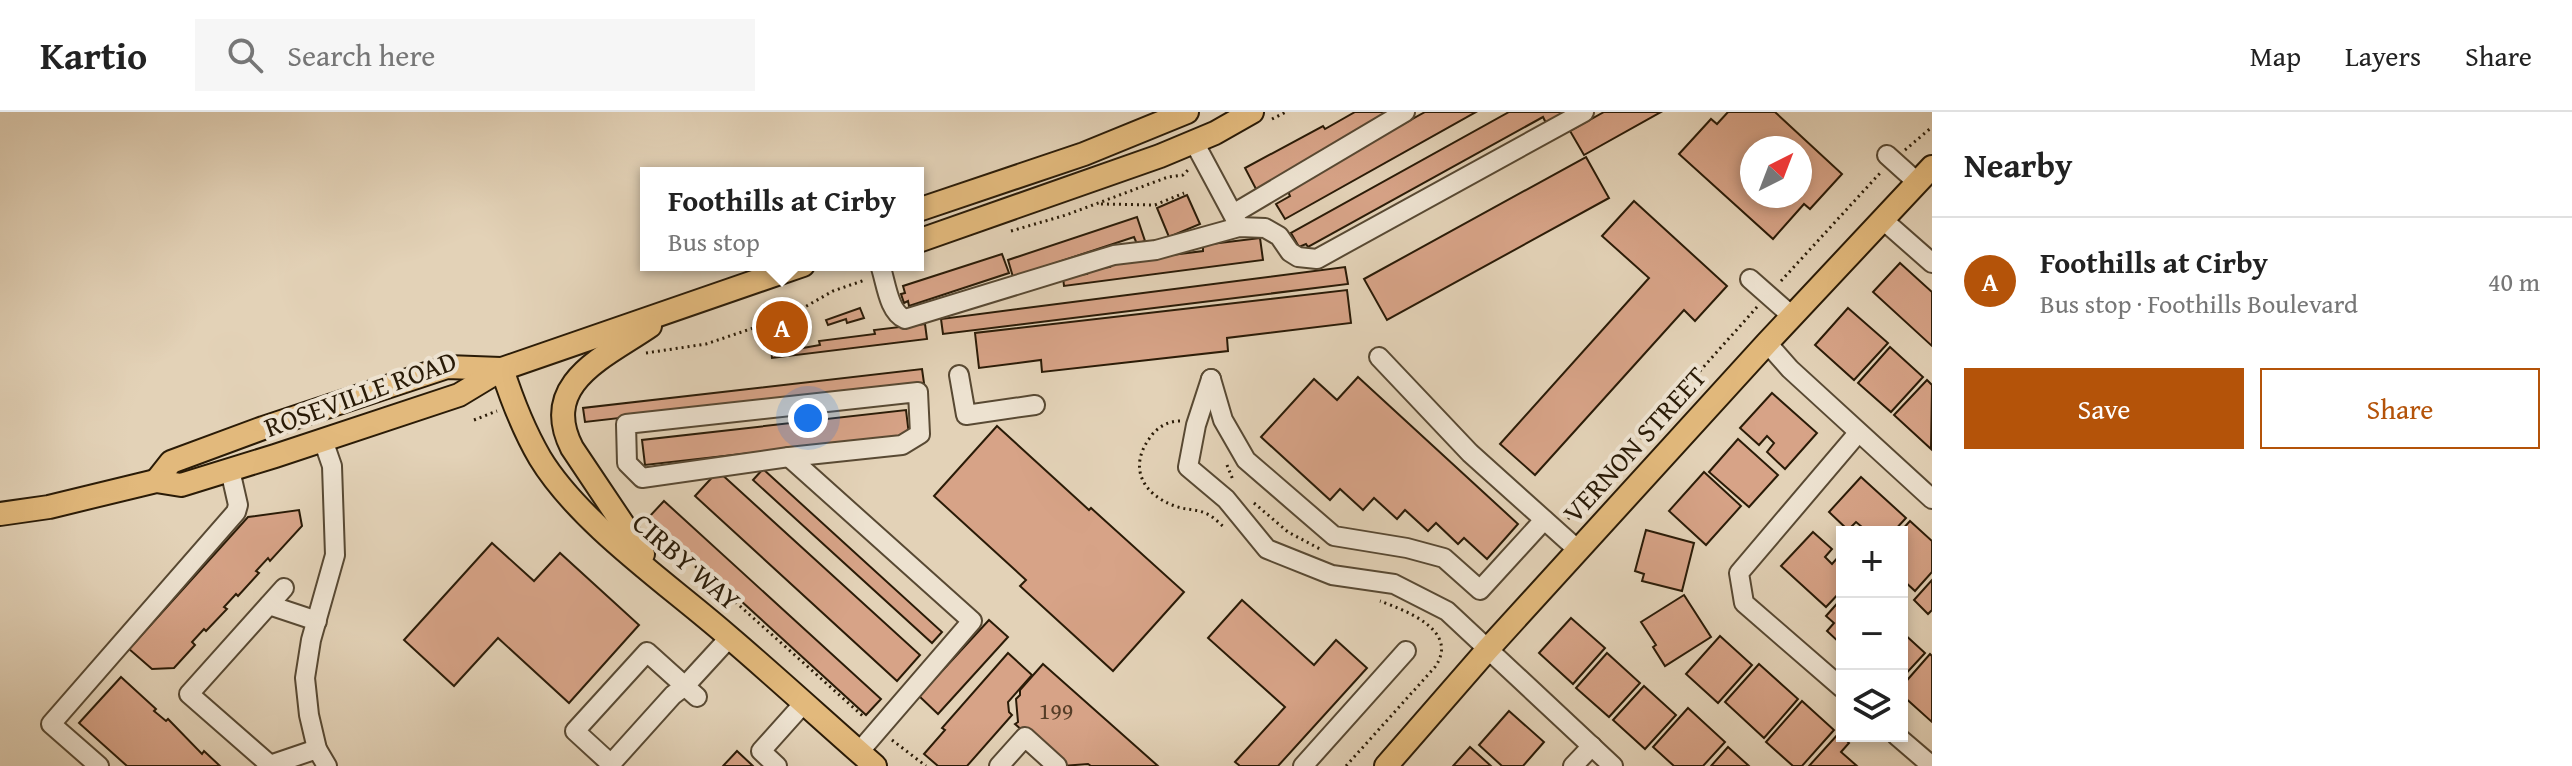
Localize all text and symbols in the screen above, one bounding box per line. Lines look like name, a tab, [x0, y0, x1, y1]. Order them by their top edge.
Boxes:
search box	[195, 19, 755, 91]
text: Kartio	[40, 27, 147, 83]
icon: search	[223, 33, 267, 77]
text: Search here	[287, 33, 435, 77]
text: Map	[2250, 35, 2301, 76]
text: Layers	[2345, 35, 2421, 76]
text: Share	[2465, 35, 2532, 76]
north arrow	[1740, 136, 1812, 208]
text: Nearby	[1964, 140, 2073, 189]
popup	[640, 167, 924, 271]
text: Foothills at Cirby	[668, 178, 896, 222]
text: Bus stop	[668, 222, 760, 261]
text: Foothills at Cirby	[2040, 240, 2268, 284]
text: A	[1982, 262, 1998, 301]
text: 40 m	[2488, 262, 2540, 301]
text: Bus stop · Foothills Boulevard	[2040, 284, 2358, 323]
pin: A	[756, 297, 808, 357]
street label: ROSEVILLE ROAD	[258, 339, 462, 447]
street label: VERNON STREET	[1553, 357, 1716, 531]
button: Save	[1964, 368, 2244, 449]
button: Share	[2260, 368, 2540, 449]
your location	[788, 398, 828, 438]
street label: CIRBY WAY	[624, 502, 750, 620]
map controls	[1836, 526, 1908, 742]
button: +	[1836, 526, 1908, 598]
button: −	[1836, 598, 1908, 670]
button: layers	[1836, 670, 1908, 742]
house number: 199	[1039, 693, 1073, 728]

